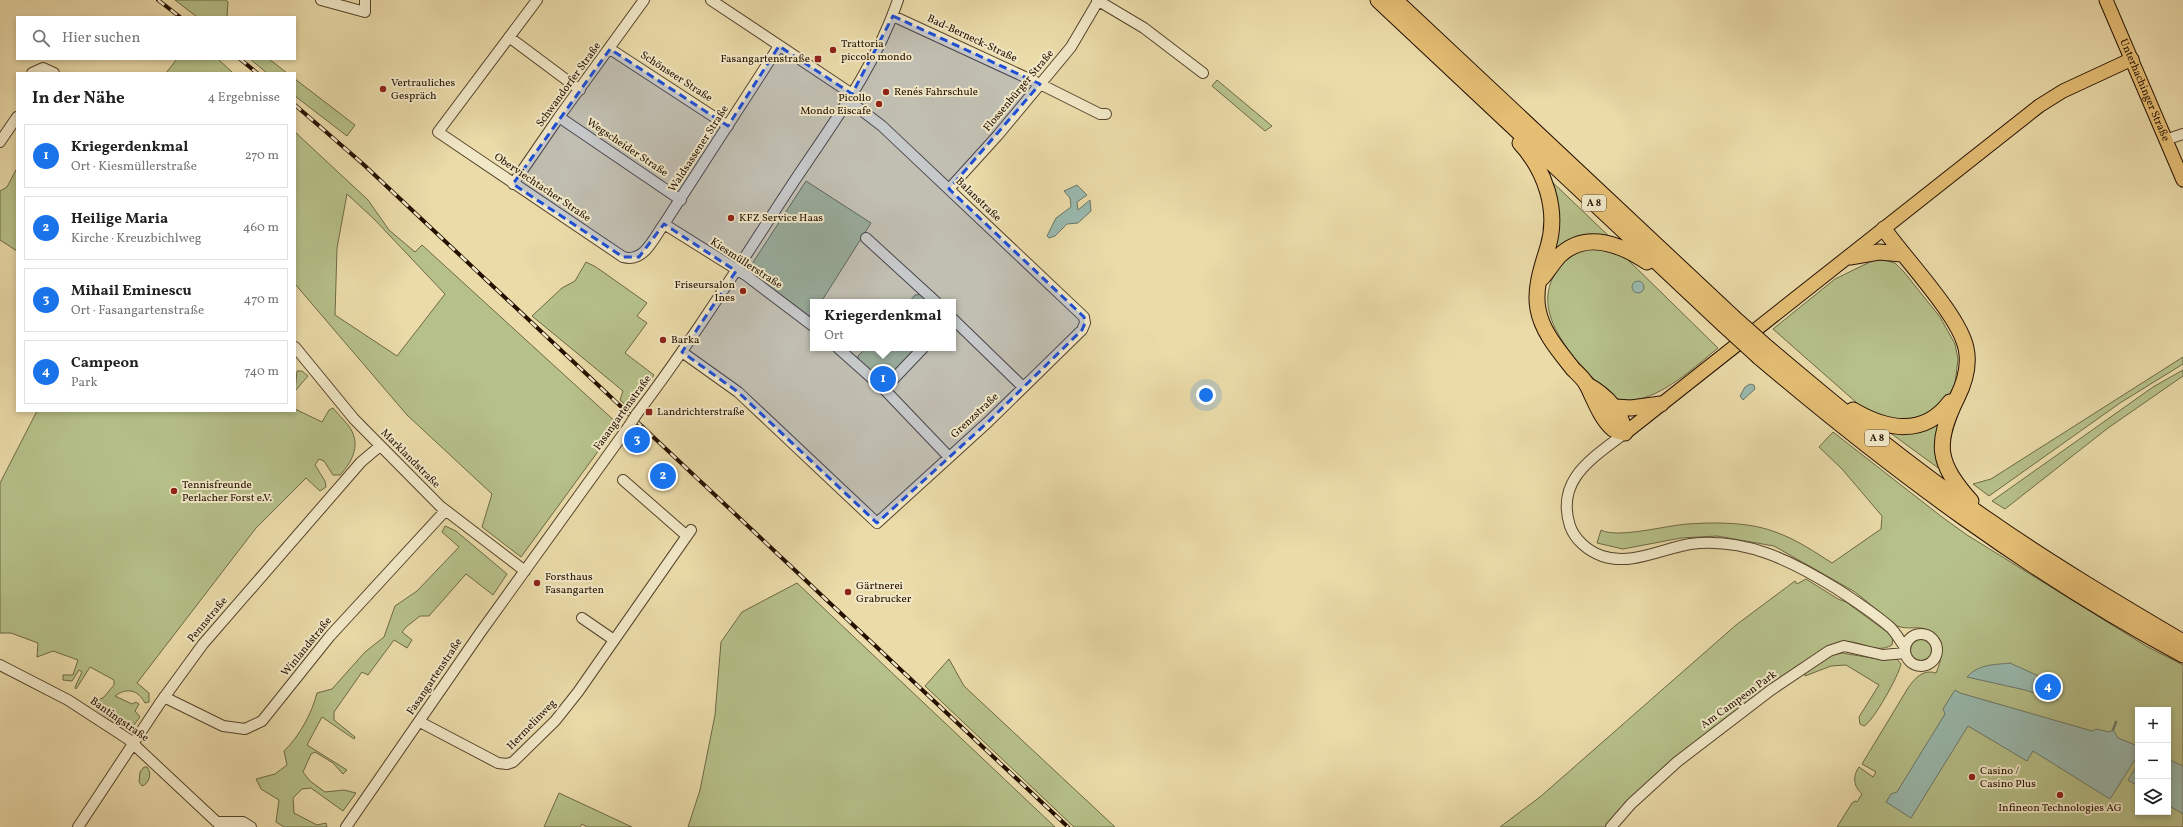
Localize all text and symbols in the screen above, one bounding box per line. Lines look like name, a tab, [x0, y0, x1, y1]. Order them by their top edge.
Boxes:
street label: Bad-Berneck-Straße	[924, 12, 1020, 66]
search box	[16, 16, 296, 60]
icon: search	[30, 27, 52, 49]
text: Hier suchen	[62, 28, 140, 49]
street label: Unterhachinger Straße	[2116, 36, 2173, 144]
place label: Trattoria piccolo mondo	[841, 37, 912, 65]
street label: Schwandorfer Straße	[533, 39, 605, 131]
marker: Trattoria piccolo mondo	[828, 45, 838, 55]
street label: Flossenbürger Straße	[980, 47, 1058, 135]
street label: Schönseer Straße	[637, 48, 715, 106]
place label: Fasangartenstraße	[720, 52, 810, 67]
marker: Fasangartenstraße	[813, 54, 823, 64]
place label: Vertrauliches Gespräch	[391, 76, 455, 104]
marker: Vertrauliches Gespräch	[378, 84, 388, 94]
place label: Renés Fahrschule	[894, 85, 978, 100]
text: In der Nähe	[32, 87, 125, 110]
marker: Renés Fahrschule	[881, 87, 891, 97]
text: 4 Ergebnisse	[207, 89, 280, 107]
place label: Picollo Mondo Eiscafe	[800, 91, 871, 119]
marker: Picollo Mondo Eiscafe	[874, 99, 884, 109]
street label: Waldsassener Straße	[665, 103, 733, 195]
street label: Wegscheider Straße	[583, 115, 671, 181]
text: Kriegerdenkmal	[71, 137, 188, 158]
text: 1	[43, 147, 49, 165]
text: 270 m	[245, 147, 279, 165]
street label: Oberviechtacher Straße	[491, 150, 593, 226]
text: Ort · Kiesmüllerstraße	[71, 158, 197, 176]
street label: Balanstraße	[952, 174, 1004, 226]
road number: A 8	[1582, 195, 1606, 211]
text: Heilige Maria	[71, 209, 168, 230]
place label: KFZ Service Haas	[739, 211, 823, 226]
marker: KFZ Service Haas	[726, 213, 736, 223]
text: 2	[43, 219, 49, 237]
text: 460 m	[243, 219, 279, 237]
text: Kirche · Kreuzbichlweg	[71, 230, 201, 248]
street label: Kiesmüllerstraße	[707, 235, 785, 293]
place label: Friseursalon Ines	[675, 278, 735, 306]
text: Mihail Eminescu	[71, 281, 192, 302]
marker: Friseursalon Ines	[738, 286, 748, 296]
text: 3	[43, 291, 49, 309]
text: 470 m	[244, 291, 279, 309]
popup	[810, 299, 956, 351]
text: Ort · Fasangartenstraße	[71, 302, 204, 320]
text: Kriegerdenkmal	[824, 306, 942, 327]
text: Ort	[824, 327, 844, 345]
place label: Barka	[671, 333, 700, 348]
marker: Barka	[658, 335, 668, 345]
text: Campeon	[71, 353, 139, 374]
text: 4	[42, 363, 50, 381]
text: 740 m	[245, 363, 279, 381]
pin: 1	[870, 364, 896, 394]
street label: Fasangartenstraße	[591, 372, 655, 454]
text: Park	[71, 374, 98, 392]
your location	[1196, 385, 1216, 405]
street label: Grenzstraße	[948, 390, 1002, 442]
place label: Landrichterstraße	[657, 405, 745, 420]
marker: Landrichterstraße	[644, 407, 654, 417]
pin: 3	[624, 425, 650, 455]
street label: Marklandstraße	[377, 426, 443, 492]
road number: A 8	[1865, 430, 1889, 446]
pin: 2	[650, 461, 676, 491]
place label: Tennisfreunde Perlacher Forst e.V.	[182, 478, 273, 506]
marker: Tennisfreunde Perlacher Forst e.V.	[169, 486, 179, 496]
place label: Forsthaus Fasangarten	[545, 570, 605, 598]
marker: Forsthaus Fasangarten	[532, 578, 542, 588]
place label: Gärtnerei Grabrucker	[856, 579, 912, 607]
marker: Gärtnerei Grabrucker	[843, 587, 853, 597]
street label: Pennstraße	[185, 594, 231, 646]
street label: Winlandstraße	[278, 614, 336, 680]
street label: Fasangartenstraße	[404, 636, 466, 718]
street label: Am Campeon Park	[1698, 667, 1780, 733]
pin: 4	[2035, 672, 2061, 702]
street label: Bantingstraße	[87, 694, 151, 746]
street label: Hermelinweg	[504, 696, 560, 754]
map controls	[2135, 707, 2171, 815]
button: +	[2135, 707, 2171, 743]
button: −	[2135, 743, 2171, 779]
place label: Casino / Casino Plus	[1980, 764, 2036, 792]
marker: Casino / Casino Plus	[1967, 772, 1977, 782]
button: layers	[2135, 779, 2171, 815]
marker: Infineon Technologies AG	[2055, 790, 2065, 800]
place label: Infineon Technologies AG	[1998, 801, 2122, 816]

